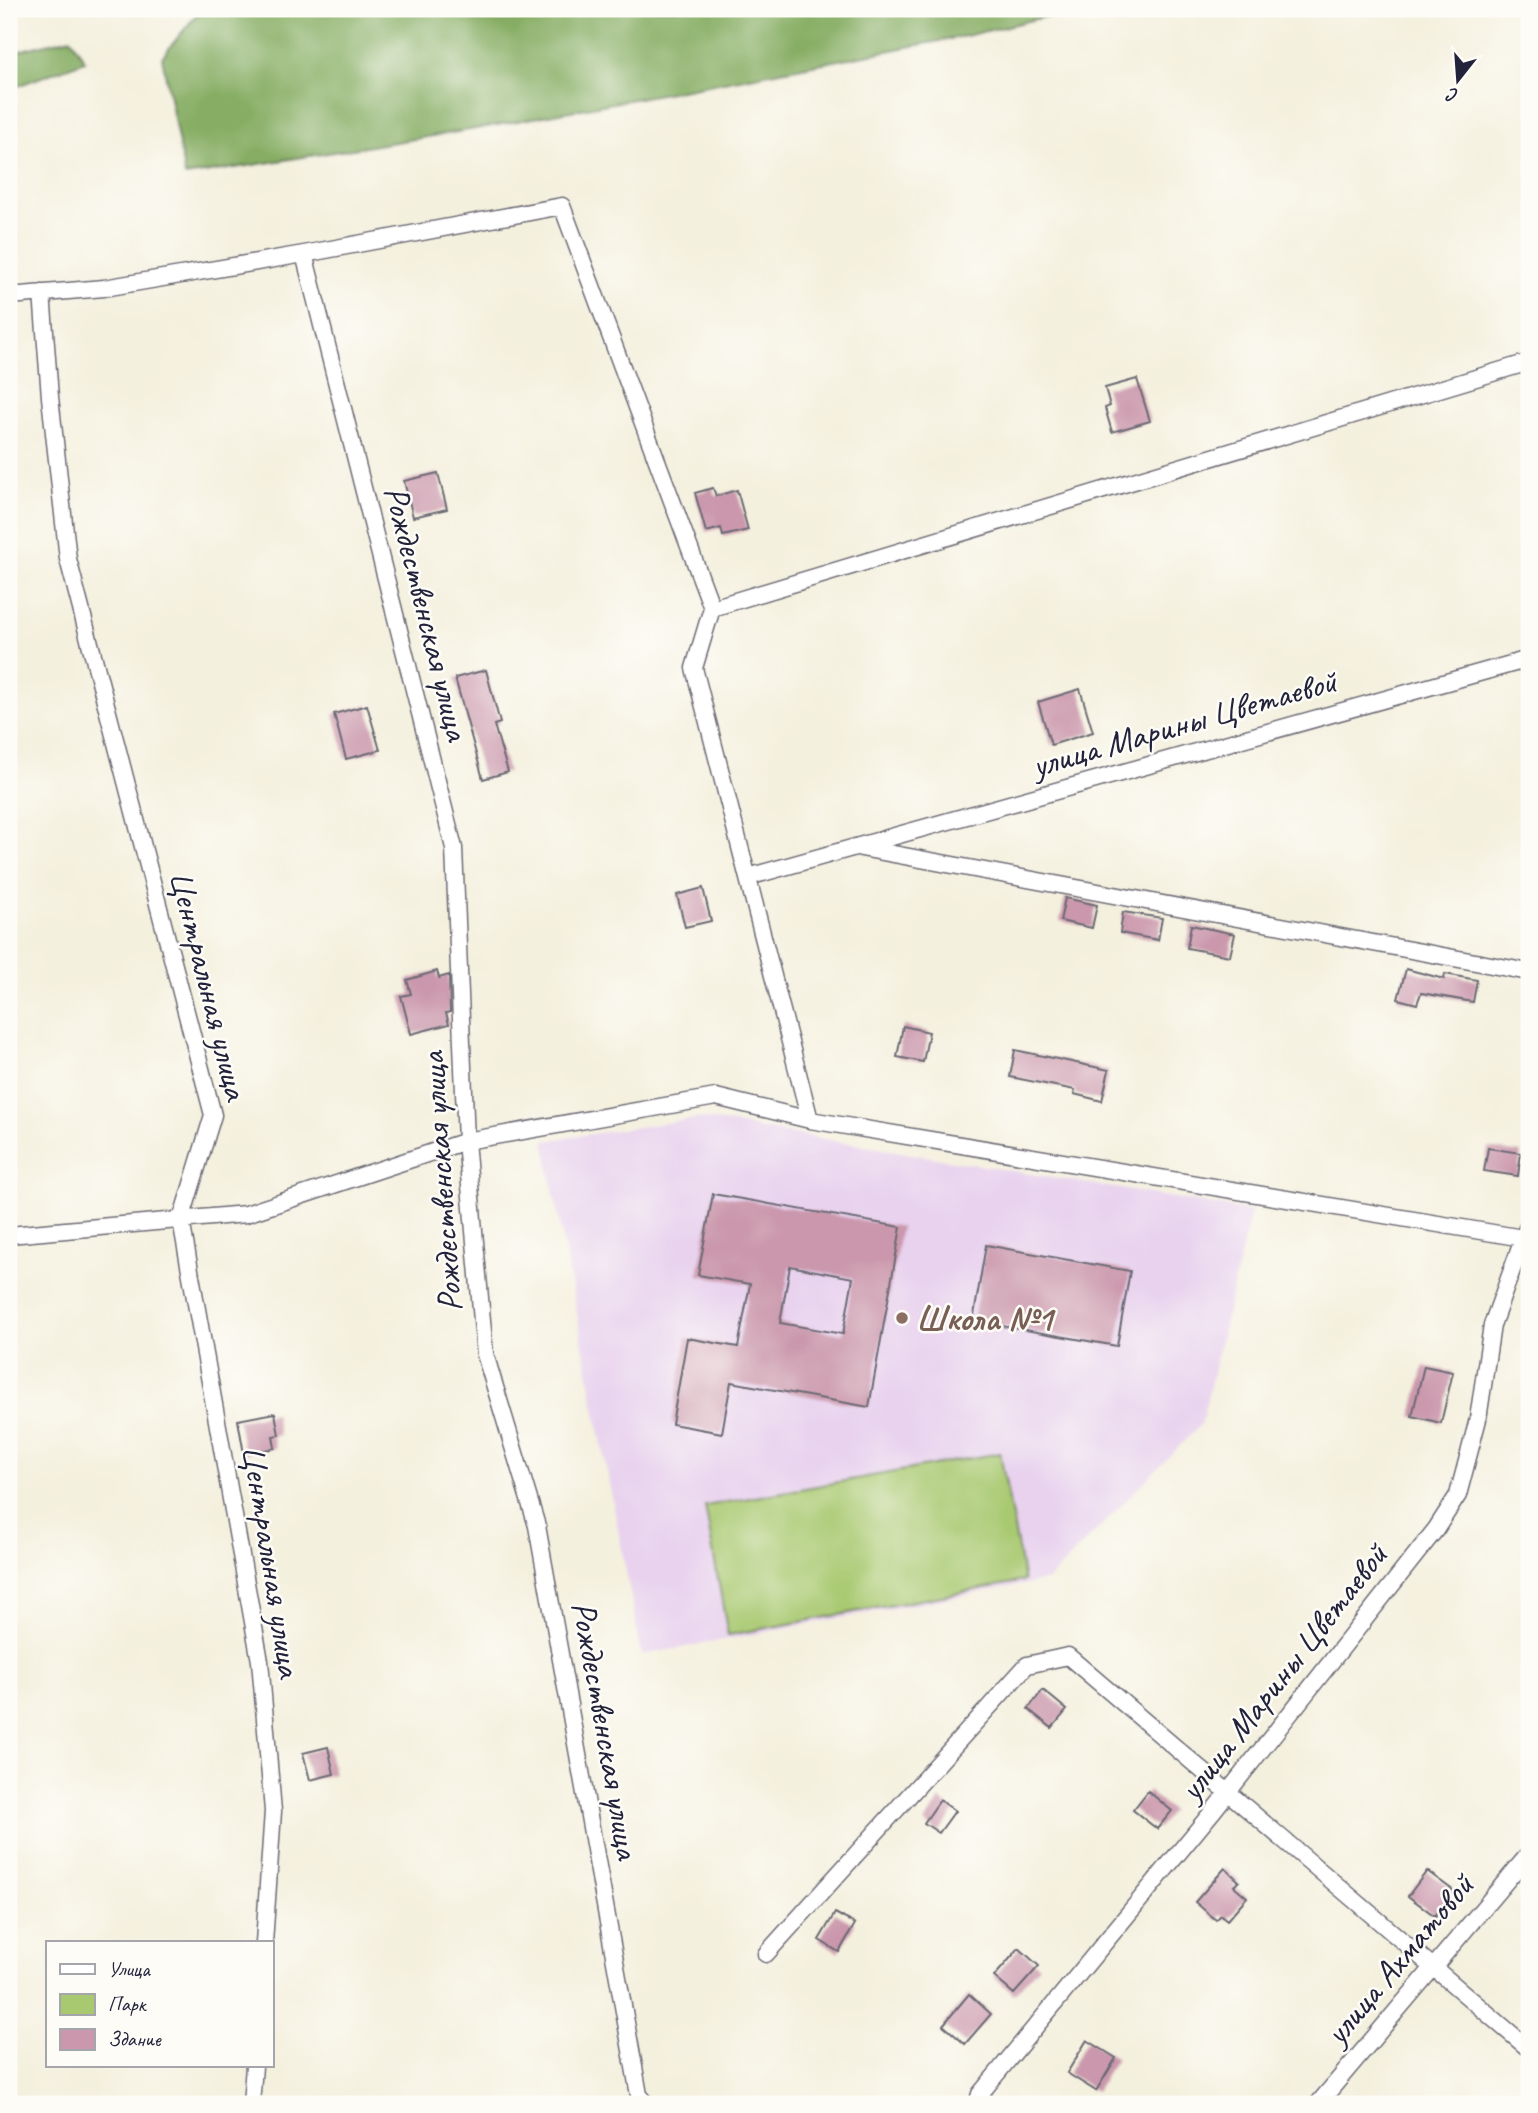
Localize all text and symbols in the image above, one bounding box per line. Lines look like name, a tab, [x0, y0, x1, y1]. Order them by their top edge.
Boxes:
north arrow	[1422, 46, 1492, 116]
text: С	[1443, 82, 1461, 108]
street label: Рождественская улица	[374, 481, 481, 747]
street label: улица Марины Цветаевой	[1025, 657, 1344, 789]
street label: Центральная улица	[159, 866, 260, 1107]
street label: Рождественская улица	[409, 1049, 473, 1313]
place label: Школа №1	[916, 1296, 1056, 1341]
marker: Школа №1	[894, 1310, 910, 1326]
street label: Центральная улица	[231, 1442, 313, 1683]
street label: улица Марины Цветаевой	[1167, 1532, 1399, 1811]
street label: Рождественская улица	[561, 1598, 651, 1864]
street label: улица Ахматовой	[1313, 1862, 1485, 2056]
legend	[46, 1941, 273, 2068]
text: Улица	[108, 1956, 151, 1982]
text: Парк	[108, 1991, 148, 2017]
text: Здание	[108, 2026, 162, 2052]

